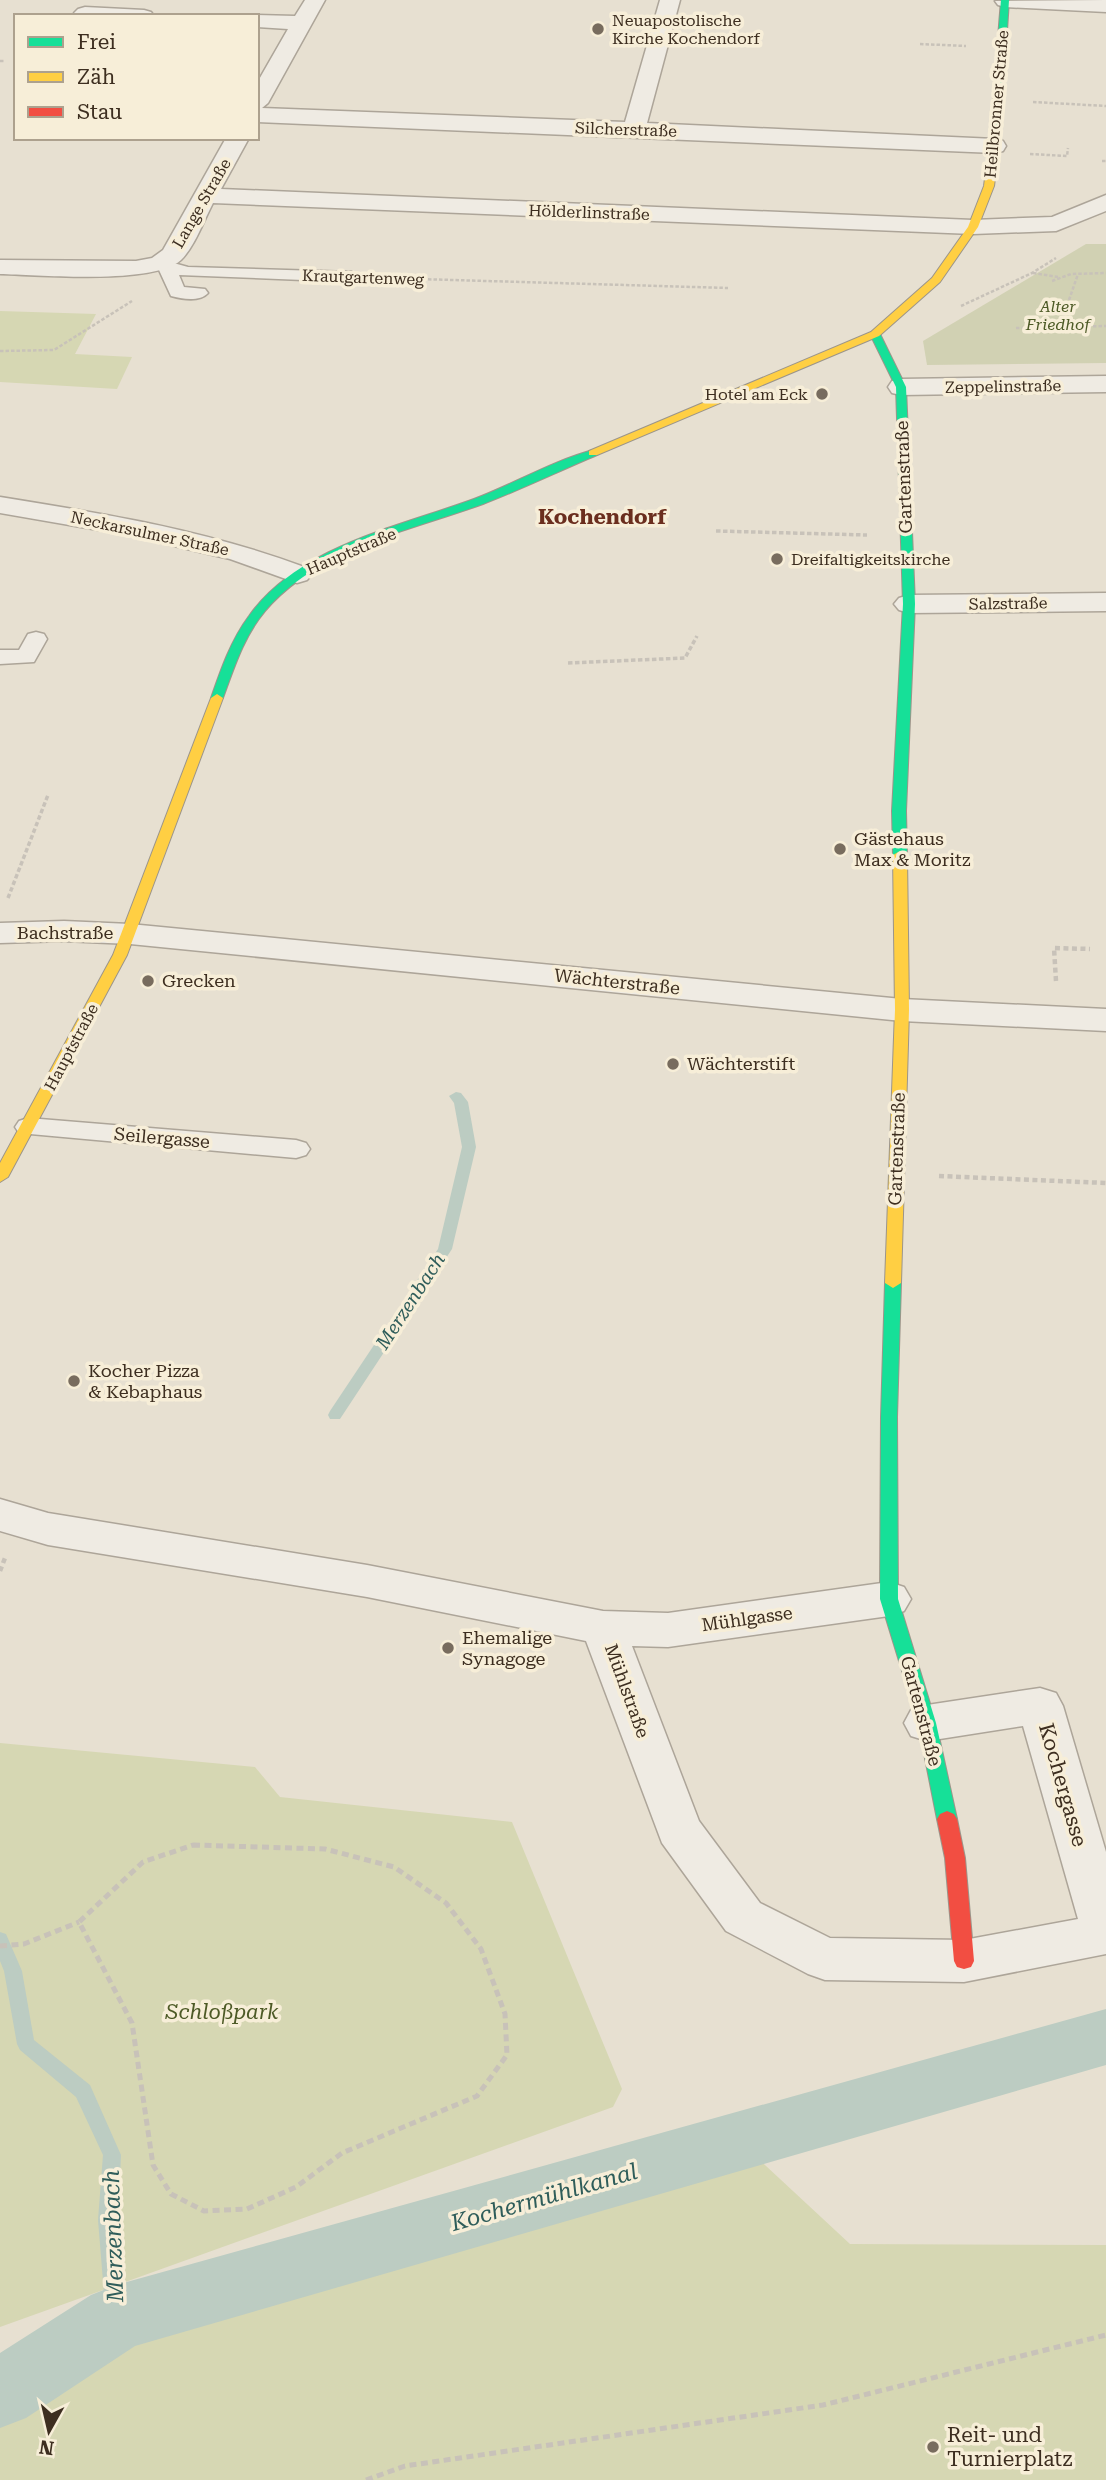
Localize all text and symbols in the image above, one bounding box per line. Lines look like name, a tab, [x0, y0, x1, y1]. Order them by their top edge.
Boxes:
place label: Neuapostolische Kirche Kochendorf	[612, 11, 760, 48]
legend	[14, 14, 259, 140]
marker: Neuapostolische Kirche Kochendorf	[590, 21, 606, 37]
street label: Heilbronner Straße	[981, 29, 1012, 179]
text: Frei	[77, 30, 116, 54]
text: Zäh	[77, 65, 116, 89]
text: Stau	[77, 100, 122, 124]
street label: Silcherstraße	[575, 118, 678, 141]
street label: Lange Straße	[168, 155, 235, 251]
street label: Hölderlinstraße	[528, 201, 650, 224]
street label: Krautgartenweg	[302, 266, 425, 289]
park label: Alter Friedhof	[1025, 297, 1092, 334]
street label: Zeppelinstraße	[945, 376, 1061, 397]
place label: Hotel am Eck	[705, 385, 808, 404]
marker: Hotel am Eck	[814, 386, 830, 402]
street label: Gartenstraße	[891, 420, 916, 534]
district label: Kochendorf	[538, 505, 667, 529]
street label: Neckarsulmer Straße	[69, 507, 231, 560]
street label: Hauptstraße	[303, 524, 399, 579]
place label: Dreifaltigkeitskirche	[791, 550, 951, 569]
marker: Dreifaltigkeitskirche	[769, 551, 785, 567]
street label: Salzstraße	[968, 593, 1048, 614]
place label: Gästehaus Max & Moritz	[854, 828, 971, 870]
marker: Gästehaus Max & Moritz	[832, 841, 848, 857]
street label: Bachstraße	[17, 922, 113, 943]
street label: Wächterstraße	[553, 964, 681, 999]
place label: Grecken	[162, 970, 236, 991]
marker: Grecken	[140, 973, 156, 989]
street label: Hauptstraße	[41, 1000, 102, 1094]
place label: Wächterstift	[687, 1053, 795, 1074]
marker: Wächterstift	[665, 1056, 681, 1072]
street label: Gartenstraße	[884, 1092, 909, 1206]
street label: Seilergasse	[113, 1123, 211, 1152]
water label: Merzenbach	[370, 1249, 450, 1354]
place label: Kocher Pizza & Kebaphaus	[88, 1360, 202, 1402]
marker: Kocher Pizza & Kebaphaus	[66, 1373, 82, 1389]
street label: Mühlgasse	[700, 1602, 794, 1635]
place label: Ehemalige Synagoge	[462, 1627, 552, 1669]
marker: Ehemalige Synagoge	[440, 1640, 456, 1656]
street label: Mühlstraße	[601, 1641, 654, 1741]
street label: Gartenstraße	[897, 1654, 946, 1768]
street label: Kochergasse	[1034, 1721, 1092, 1849]
park label: Schloßpark	[165, 2000, 279, 2024]
water label: Kochermühlkanal	[447, 2158, 641, 2237]
water label: Merzenbach	[98, 2169, 129, 2304]
north arrow	[14, 2396, 84, 2466]
place label: Reit- und Turnierplatz	[947, 2423, 1072, 2471]
text: N	[37, 2435, 56, 2460]
marker: Reit- und Turnierplatz	[925, 2439, 941, 2455]

